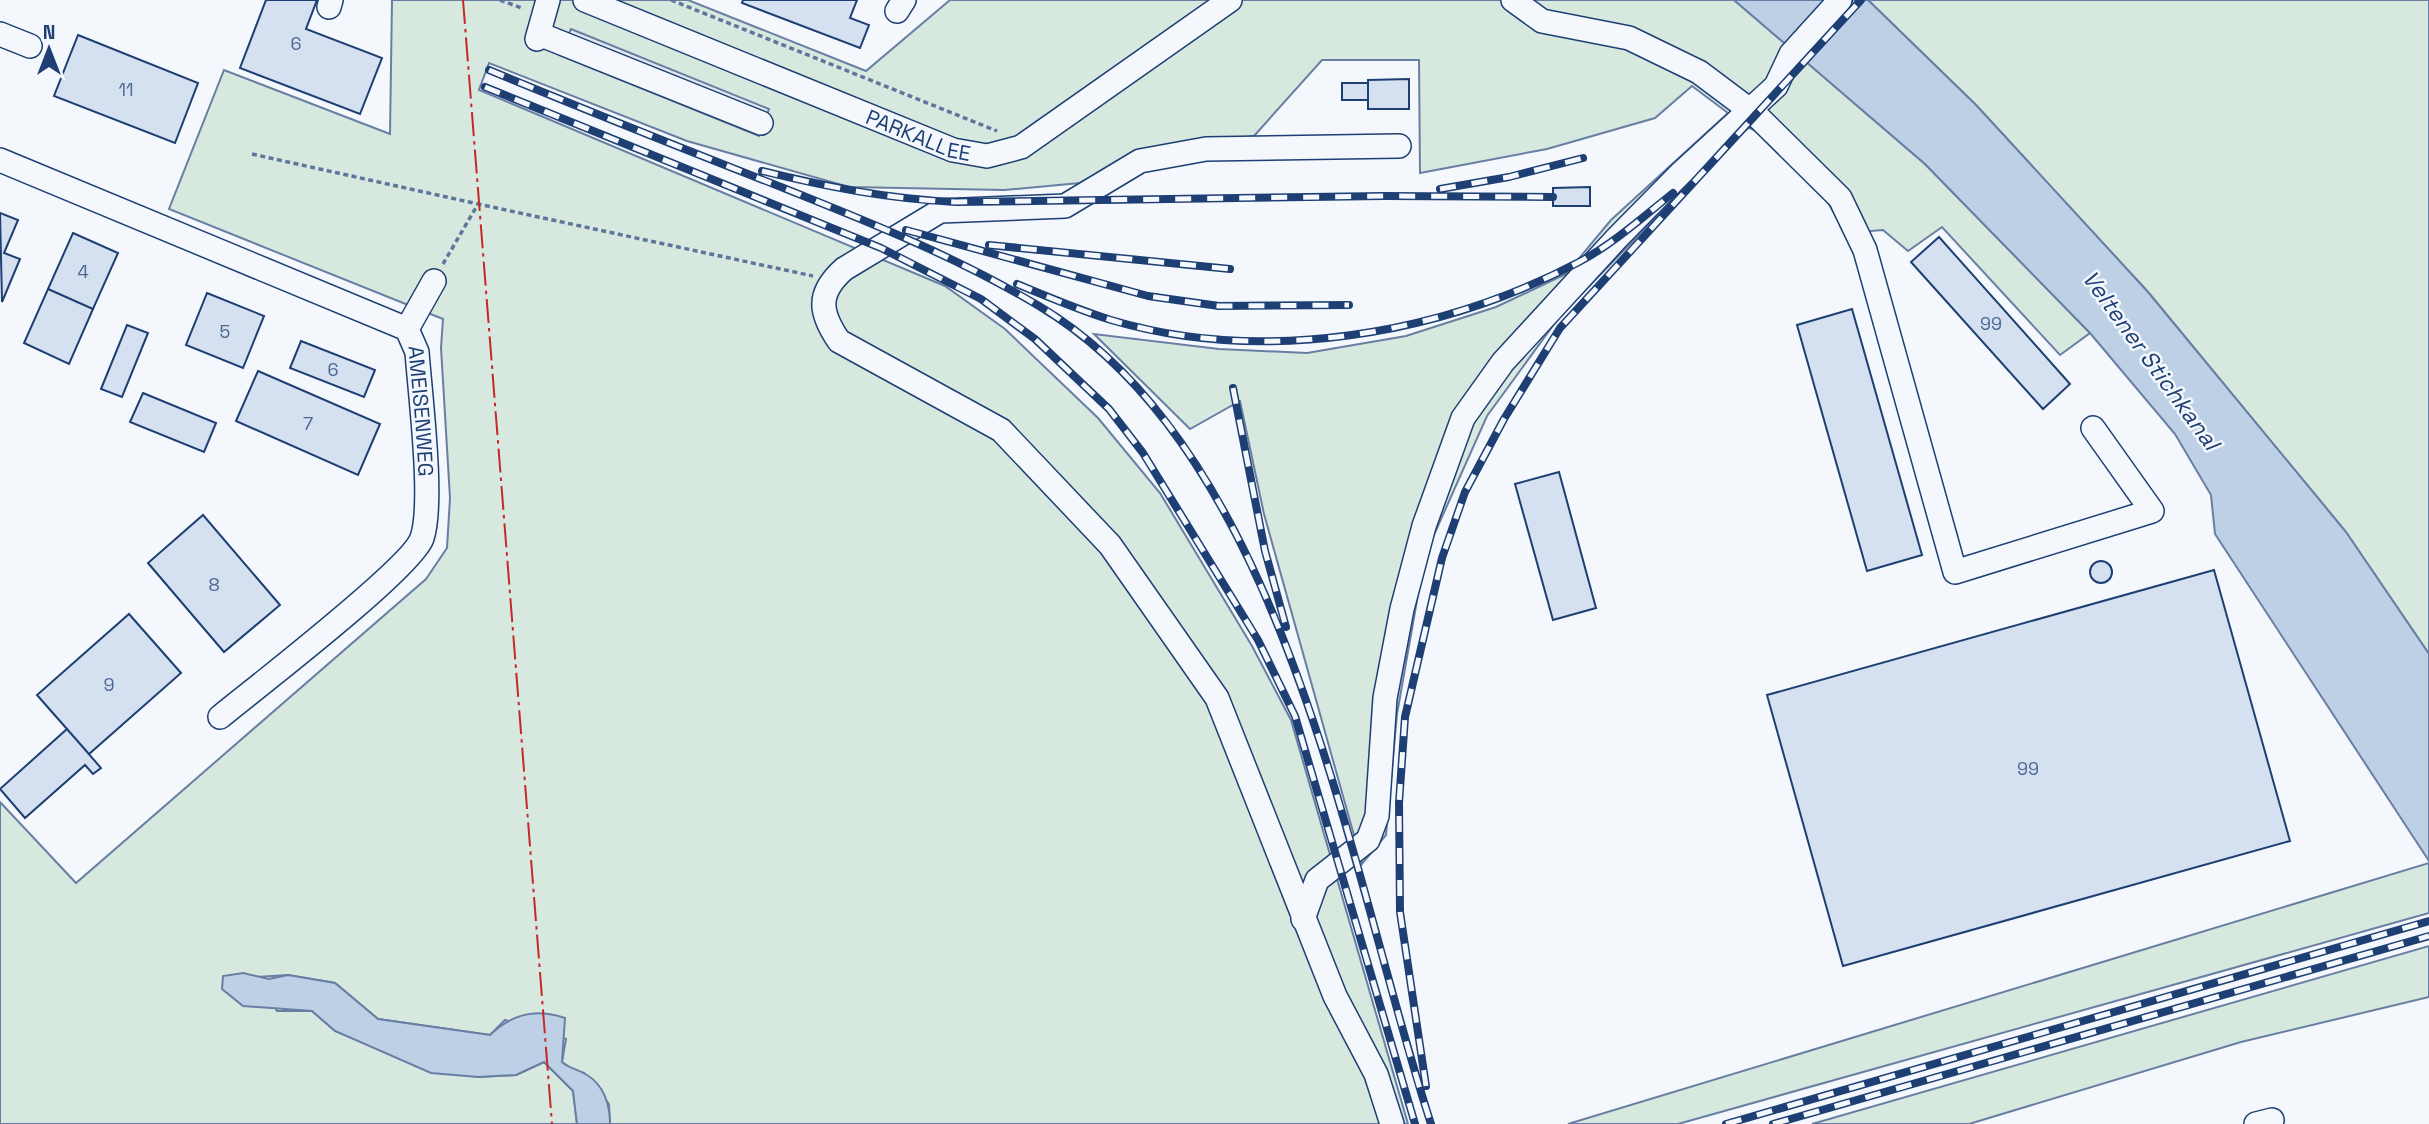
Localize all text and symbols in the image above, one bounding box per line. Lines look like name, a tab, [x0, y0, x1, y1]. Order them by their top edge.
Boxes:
north arrow	[14, 14, 84, 84]
text: N	[43, 20, 55, 45]
house number: 6	[290, 32, 302, 55]
house number: 11	[118, 78, 134, 101]
street label: PARKALLEE	[862, 103, 973, 166]
house number: 4	[77, 260, 89, 283]
water label: Veltener Stichkanal	[2076, 264, 2228, 458]
house number: 99	[1980, 312, 2002, 335]
house number: 5	[220, 320, 230, 343]
street label: AMEISENWEG	[403, 345, 440, 477]
house number: 6	[327, 358, 339, 381]
house number: 7	[303, 412, 313, 435]
house number: 8	[208, 573, 220, 596]
house number: 9	[103, 673, 115, 696]
house number: 99	[2017, 757, 2039, 780]

